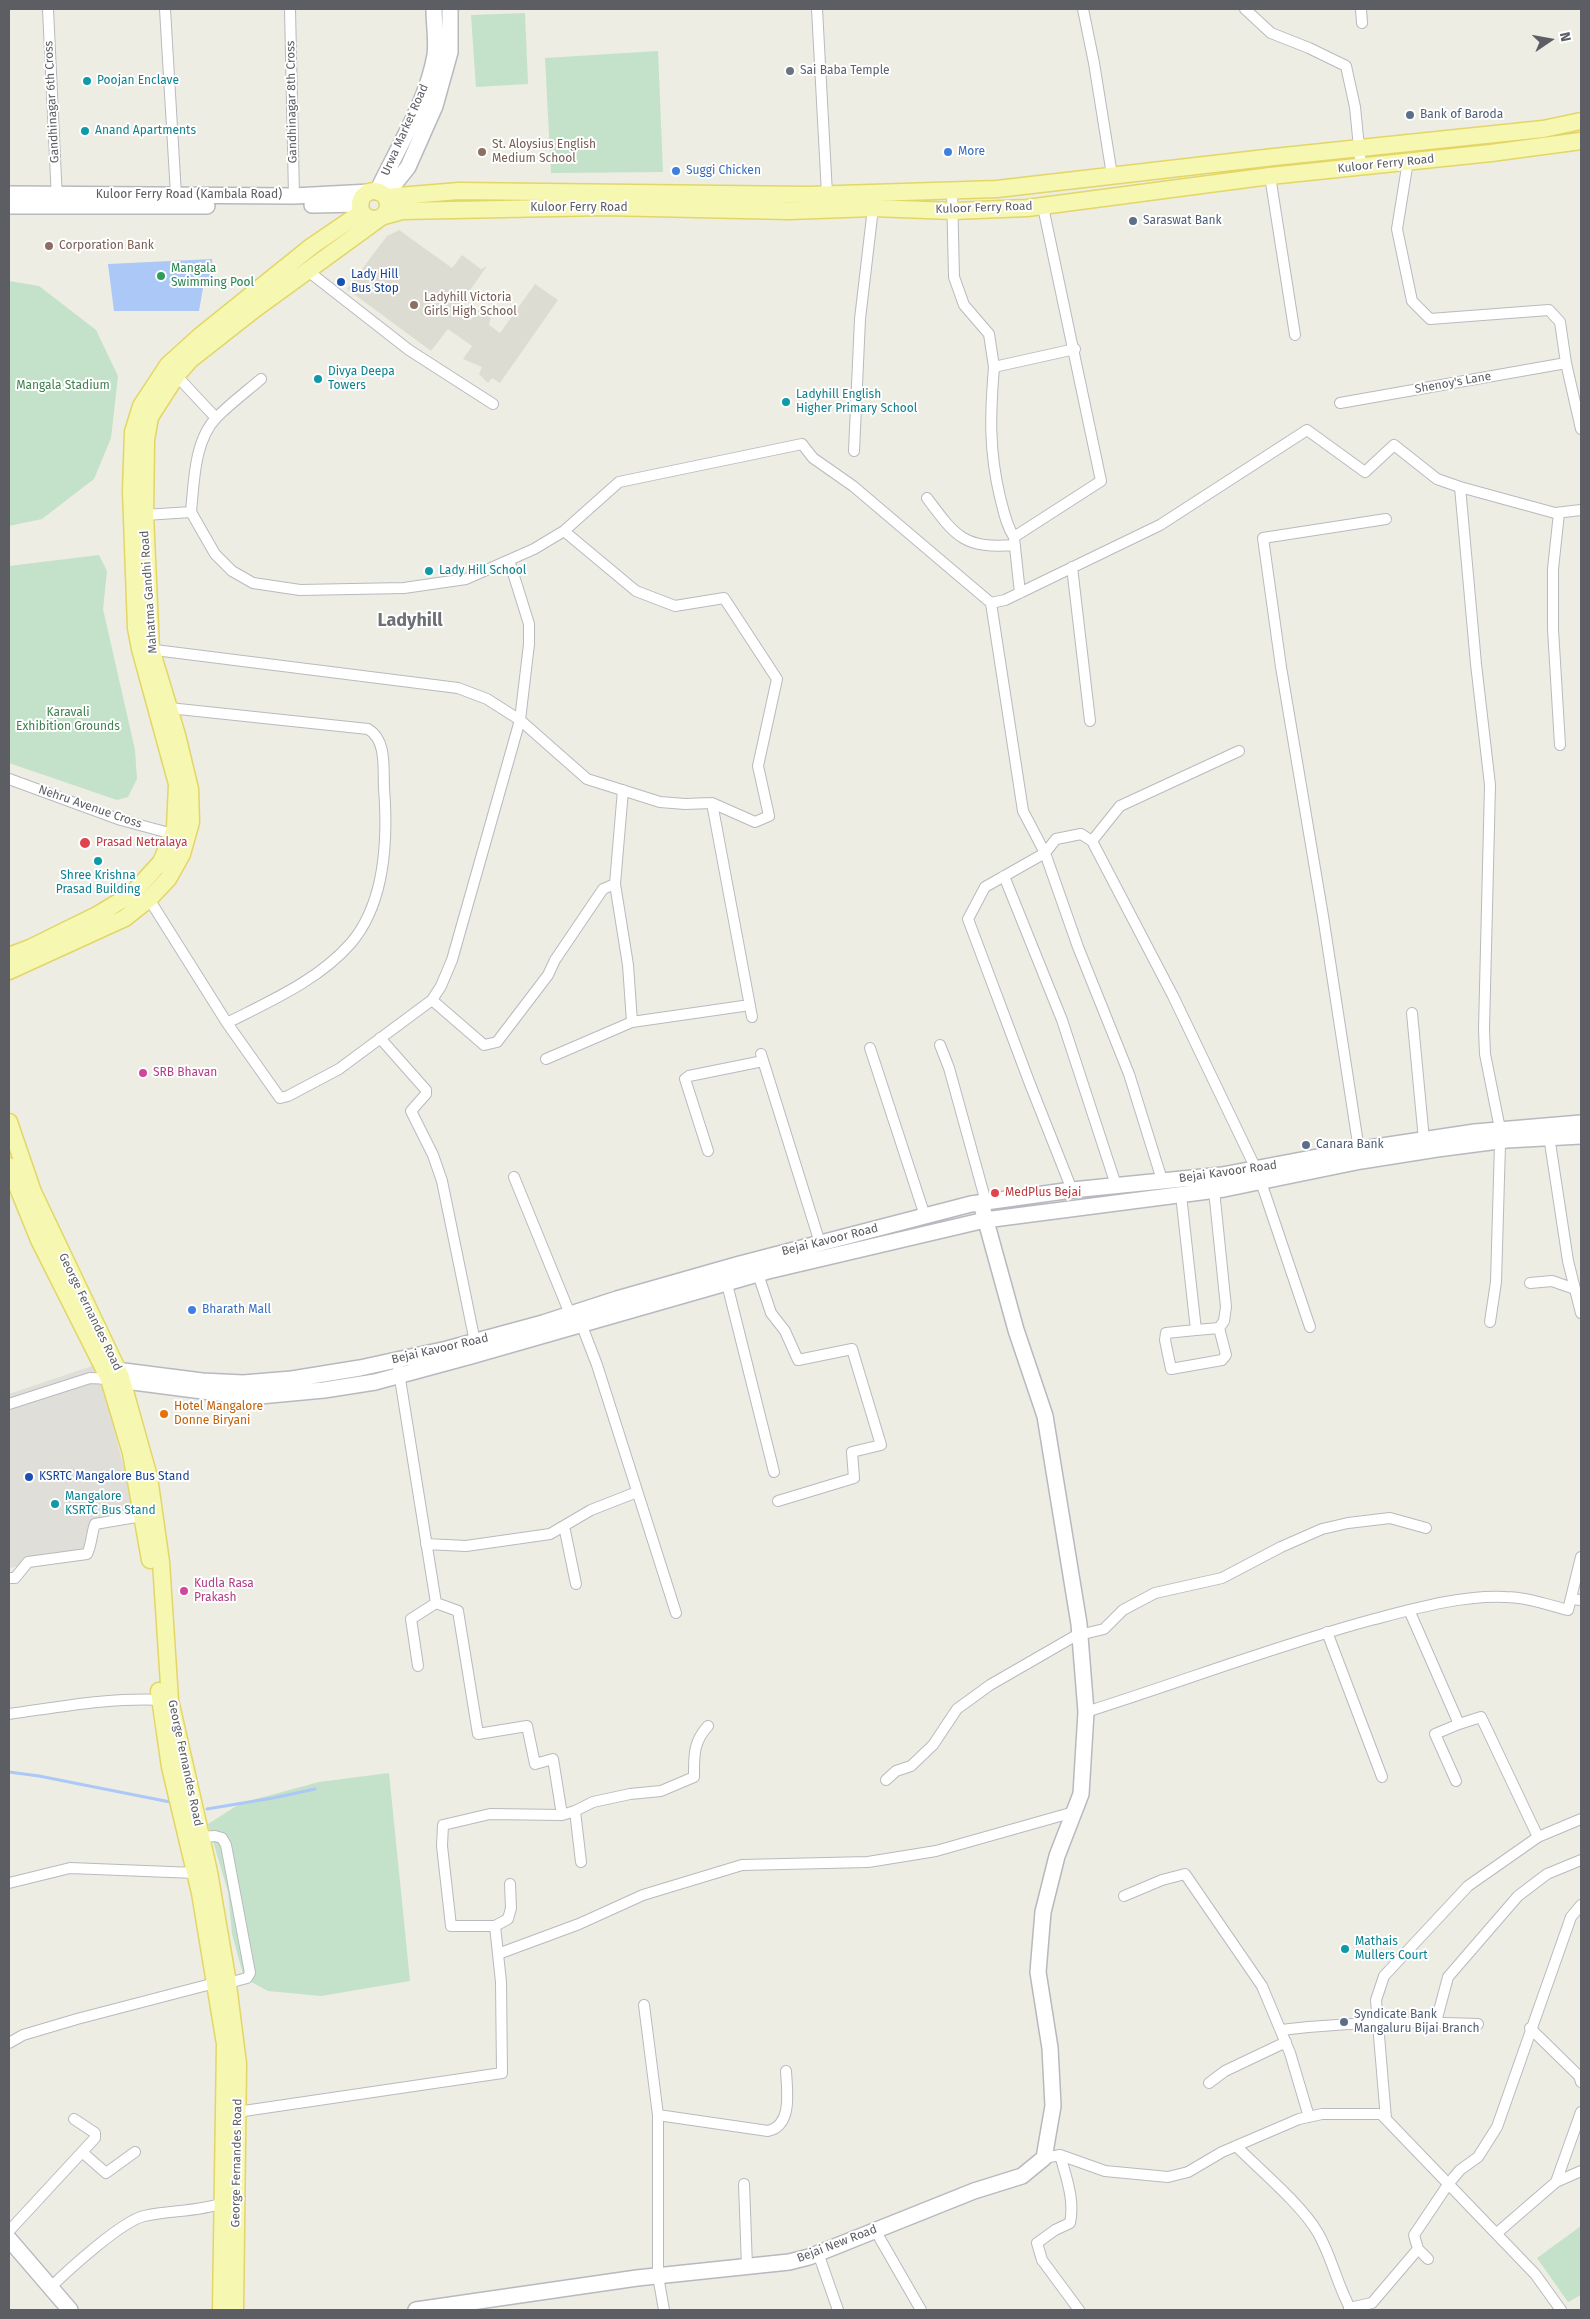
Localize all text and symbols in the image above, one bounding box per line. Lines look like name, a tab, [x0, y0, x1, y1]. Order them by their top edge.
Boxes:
north arrow	[1525, 15, 1575, 65]
text: N	[1556, 30, 1574, 43]
street label: Gandhinagar 6th Cross	[42, 41, 62, 163]
street label: Gandhinagar 8th Cross	[284, 41, 300, 163]
place label: Sai Baba Temple	[800, 64, 890, 78]
marker: Sai Baba Temple	[784, 65, 796, 77]
place label: Poojan Enclave	[97, 74, 179, 88]
marker: Poojan Enclave	[81, 75, 93, 87]
street label: Urwa Market Road	[378, 82, 432, 178]
place label: Bank of Baroda	[1420, 108, 1503, 122]
marker: Bank of Baroda	[1404, 109, 1416, 121]
place label: Anand Apartments	[95, 124, 196, 138]
marker: Anand Apartments	[79, 125, 91, 137]
place label: St. Aloysius English Medium School	[492, 138, 596, 166]
place label: More	[958, 145, 985, 159]
marker: St. Aloysius English Medium School	[476, 146, 488, 158]
marker: More	[942, 146, 954, 158]
street label: Kuloor Ferry Road	[1337, 152, 1435, 176]
place label: Suggi Chicken	[686, 164, 761, 178]
marker: Suggi Chicken	[670, 165, 682, 177]
street label: Kuloor Ferry Road (Kambala Road)	[96, 188, 282, 202]
street label: Kuloor Ferry Road	[935, 199, 1033, 217]
street label: Kuloor Ferry Road	[530, 201, 628, 215]
place label: Saraswat Bank	[1143, 214, 1222, 228]
marker: Saraswat Bank	[1127, 215, 1139, 227]
place label: Corporation Bank	[59, 239, 154, 253]
marker: Corporation Bank	[43, 240, 55, 252]
place label: Mangala Swimming Pool	[171, 262, 254, 290]
place label: Lady Hill Bus Stop	[351, 268, 399, 296]
marker: Mangala Swimming Pool	[155, 270, 167, 282]
marker: Lady Hill Bus Stop	[335, 276, 347, 288]
place label: Ladyhill Victoria Girls High School	[424, 291, 517, 319]
marker: Ladyhill Victoria Girls High School	[408, 299, 420, 311]
place label: Divya Deepa Towers	[328, 365, 395, 393]
street label: Shenoy's Lane	[1414, 369, 1492, 397]
marker: Divya Deepa Towers	[312, 373, 324, 385]
park label: Mangala Stadium	[16, 379, 110, 393]
place label: Ladyhill English Higher Primary School	[796, 388, 917, 416]
marker: Ladyhill English Higher Primary School	[780, 396, 792, 408]
street label: Mahatma Gandhi Road	[138, 530, 160, 654]
place label: Lady Hill School	[439, 564, 526, 578]
marker: Lady Hill School	[423, 565, 435, 577]
district label: Ladyhill	[377, 610, 443, 632]
park label: Karavali Exhibition Grounds	[16, 706, 120, 734]
street label: Nehru Avenue Cross	[36, 783, 144, 831]
marker: Prasad Netralaya	[78, 836, 92, 850]
place label: Prasad Netralaya	[96, 836, 187, 850]
marker: Shree Krishna Prasad Building	[92, 855, 104, 867]
place label: Shree Krishna Prasad Building	[56, 869, 140, 897]
place label: SRB Bhavan	[153, 1066, 217, 1080]
marker: SRB Bhavan	[137, 1067, 149, 1079]
place label: Canara Bank	[1316, 1138, 1384, 1152]
marker: Canara Bank	[1300, 1139, 1312, 1151]
street label: Bejai Kavoor Road	[1178, 1158, 1278, 1186]
place label: MedPlus Bejai	[1005, 1186, 1081, 1200]
marker: MedPlus Bejai	[989, 1187, 1001, 1199]
street label: Bejai Kavoor Road	[780, 1221, 880, 1259]
street label: George Fernandes Road	[55, 1251, 125, 1373]
place label: Bharath Mall	[202, 1303, 271, 1317]
marker: Bharath Mall	[186, 1304, 198, 1316]
street label: Bejai Kavoor Road	[390, 1331, 490, 1367]
place label: Hotel Mangalore Donne Biryani	[174, 1400, 263, 1428]
marker: Hotel Mangalore Donne Biryani	[158, 1408, 170, 1420]
place label: KSRTC Mangalore Bus Stand	[39, 1470, 190, 1484]
marker: KSRTC Mangalore Bus Stand	[23, 1471, 35, 1483]
place label: Mangalore KSRTC Bus Stand	[65, 1490, 156, 1518]
marker: Mangalore KSRTC Bus Stand	[49, 1498, 61, 1510]
place label: Kudla Rasa Prakash	[194, 1577, 254, 1605]
marker: Kudla Rasa Prakash	[178, 1585, 190, 1597]
street label: George Fernandes Road	[165, 1699, 205, 1827]
place label: Mathais Mullers Court	[1355, 1935, 1428, 1963]
marker: Mathais Mullers Court	[1339, 1943, 1351, 1955]
place label: Syndicate Bank Mangaluru Bijai Branch	[1354, 2008, 1480, 2036]
marker: Syndicate Bank Mangaluru Bijai Branch	[1338, 2016, 1350, 2028]
street label: George Fernandes Road	[229, 2099, 245, 2227]
street label: Bejai New Road	[795, 2222, 879, 2266]

